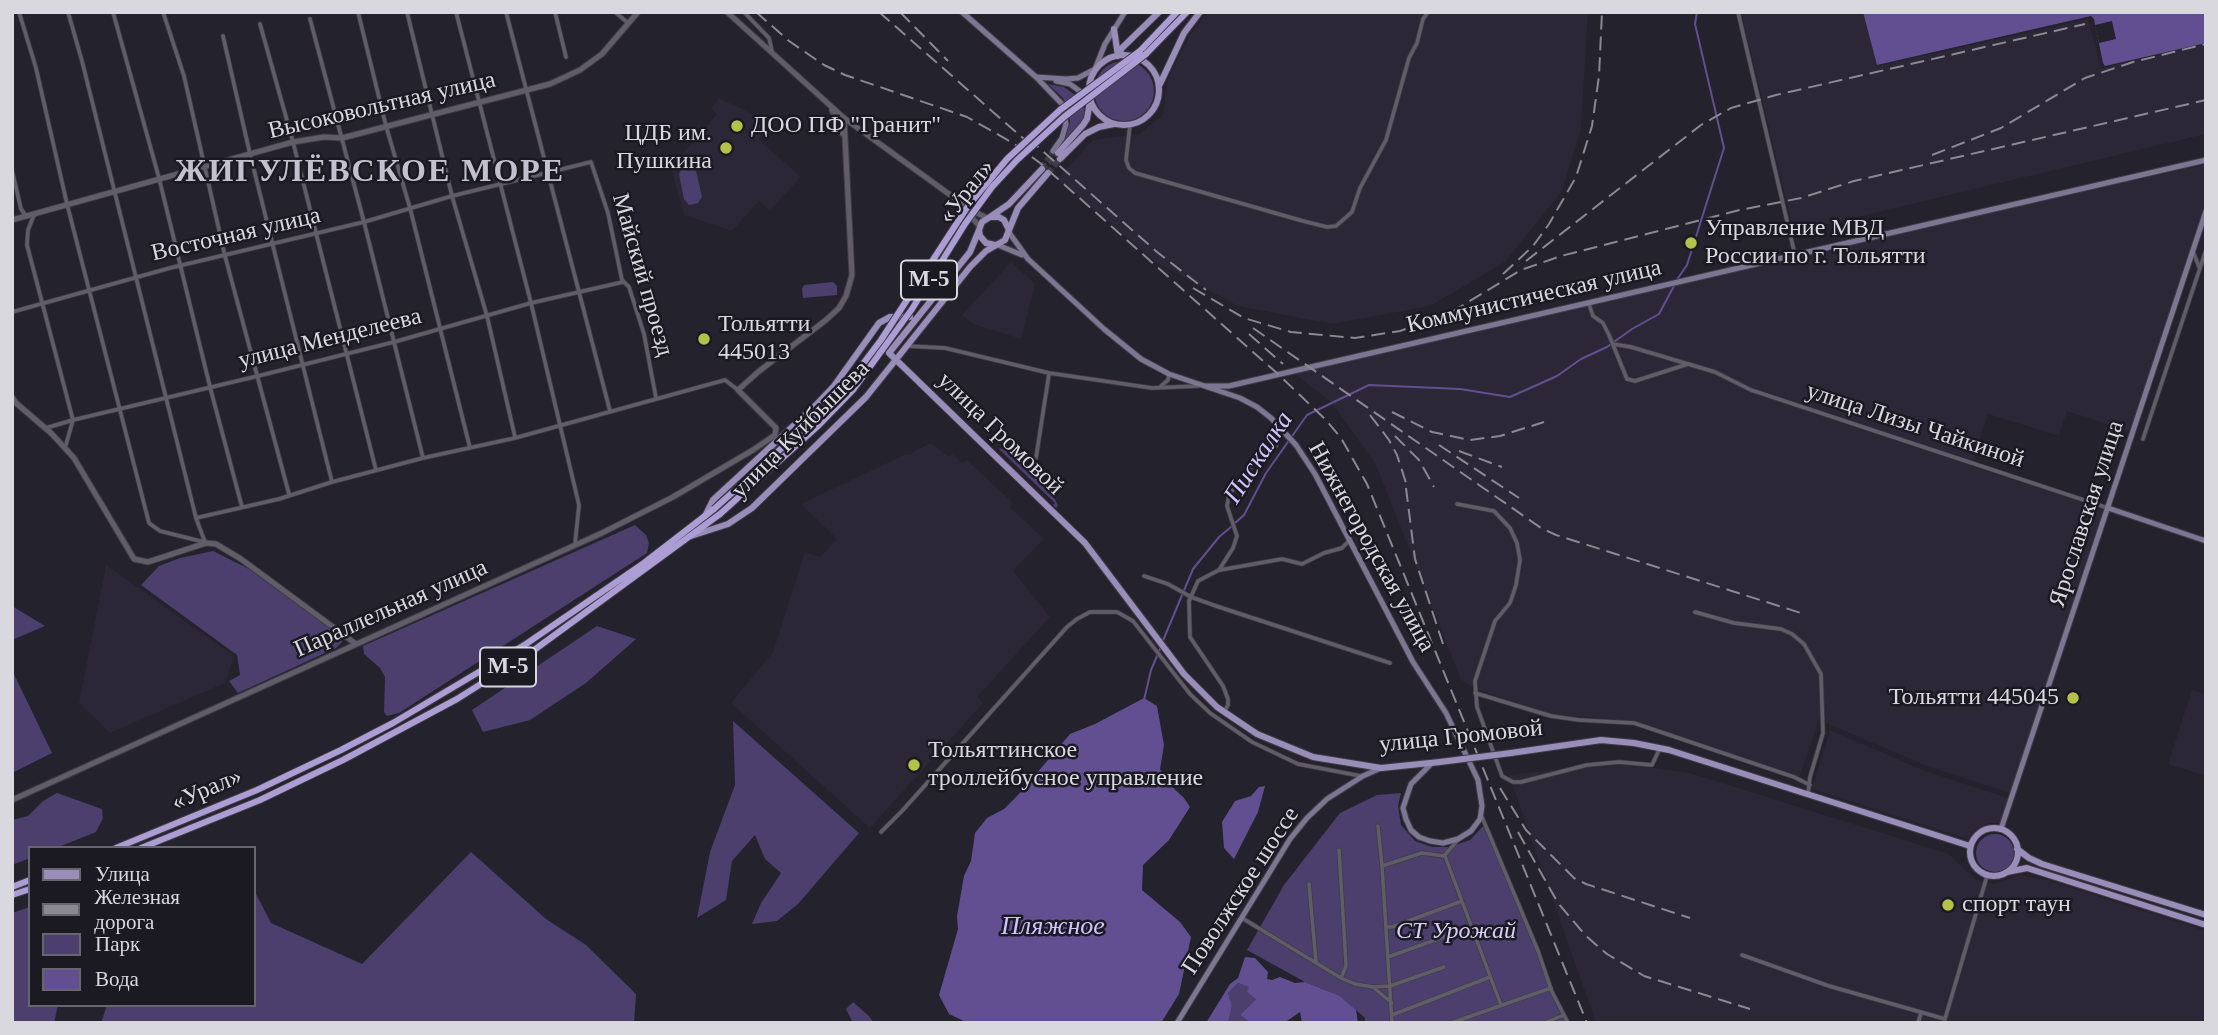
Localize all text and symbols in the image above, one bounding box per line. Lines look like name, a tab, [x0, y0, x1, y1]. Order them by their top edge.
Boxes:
street label: Высоковольтная улица	[266, 66, 498, 146]
place label: ДОО ПФ "Гранит"	[751, 112, 941, 140]
marker: ДОО ПФ "Гранит"	[729, 118, 745, 134]
place label: ЦДБ им. Пушкина	[616, 120, 712, 176]
marker: ЦДБ им. Пушкина	[718, 140, 734, 156]
district label: ЖИГУЛЁВСКОЕ МОРЕ	[177, 154, 563, 192]
street label: «Урал»	[933, 154, 1001, 230]
street label: Майский проезд	[605, 190, 679, 360]
street label: Восточная улица	[149, 202, 323, 268]
place label: Управление МВД России по г. Тольятти	[1705, 215, 1926, 271]
marker: Управление МВД России по г. Тольятти	[1683, 235, 1699, 251]
street label: Коммунистическая улица	[1404, 254, 1664, 340]
road number: М-5	[901, 260, 957, 300]
street label: улица Менделеева	[236, 302, 424, 376]
place label: Тольятти 445013	[718, 311, 810, 367]
marker: Тольятти 445013	[696, 331, 712, 347]
street label: улица Куйбышева	[726, 355, 876, 505]
street label: улица Громовой	[931, 367, 1069, 501]
street label: улица Лизы Чайкиной	[1802, 377, 2028, 475]
water label: Пискалка	[1218, 406, 1300, 510]
street label: Ярославская улица	[2043, 417, 2131, 611]
street label: Нижнегородская улица	[1301, 437, 1441, 657]
street label: Параллельная улица	[290, 554, 492, 664]
road number: М-5	[480, 648, 536, 687]
place label: Тольятти 445045	[1889, 684, 2059, 712]
marker: Тольятти 445045	[2065, 690, 2081, 706]
street label: улица Громовой	[1378, 714, 1544, 760]
place label: Тольяттинское троллейбусное управление	[928, 737, 1203, 793]
marker: Тольяттинское троллейбусное управление	[906, 757, 922, 773]
street label: «Урал»	[167, 762, 247, 818]
street label: Поволжское шоссе	[1176, 802, 1306, 980]
legend	[28, 846, 256, 1007]
text: Улица	[95, 862, 150, 886]
text: Железная дорога	[94, 885, 180, 934]
place label: спорт таун	[1962, 891, 2071, 919]
marker: спорт таун	[1940, 897, 1956, 913]
water label: Пляжное	[1001, 911, 1105, 943]
park label: СТ Урожай	[1396, 918, 1516, 946]
text: Парк	[95, 932, 140, 956]
text: Вода	[95, 967, 139, 991]

